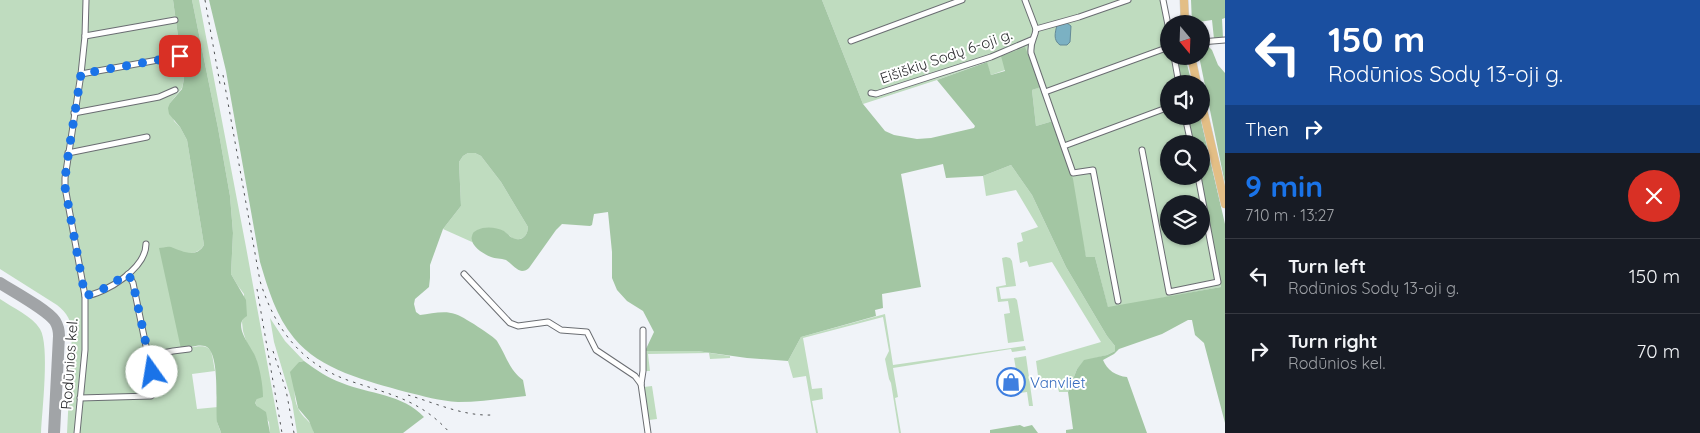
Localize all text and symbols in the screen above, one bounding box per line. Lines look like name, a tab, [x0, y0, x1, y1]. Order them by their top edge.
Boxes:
north arrow	[1160, 15, 1210, 65]
map controls	[1160, 15, 1210, 245]
text: 150 m	[1328, 17, 1425, 61]
icon: left	[1245, 20, 1310, 85]
street label: Eišiškių Sodų 6-oji g.	[877, 24, 1015, 88]
pin	[159, 35, 201, 77]
icon: arrive	[166, 42, 194, 70]
text: Rodūnios Sodų 13-oji g.	[1328, 60, 1563, 88]
button: sound	[1160, 75, 1210, 125]
icon: right	[1299, 115, 1327, 143]
text: Then	[1245, 117, 1289, 141]
button: search	[1160, 135, 1210, 185]
text: 9 min	[1245, 167, 1323, 205]
button: close	[1628, 170, 1680, 222]
button: layers	[1160, 195, 1210, 245]
text: 710 m · 13:27	[1245, 205, 1334, 225]
text: Turn left	[1288, 254, 1366, 278]
icon: left	[1245, 262, 1273, 290]
text: 150 m	[1629, 264, 1680, 288]
text: Rodūnios Sodų 13-oji g.	[1288, 278, 1459, 298]
street label: Rodūnios kel.	[56, 318, 82, 410]
text: Turn right	[1288, 329, 1377, 353]
icon: right	[1245, 337, 1273, 365]
text: 70 m	[1636, 339, 1680, 363]
position arrow	[125, 345, 177, 397]
text: Rodūnios kel.	[1288, 353, 1385, 373]
shop icon: Vanvliet	[996, 367, 1026, 397]
place label: Vanvliet	[1030, 373, 1086, 392]

